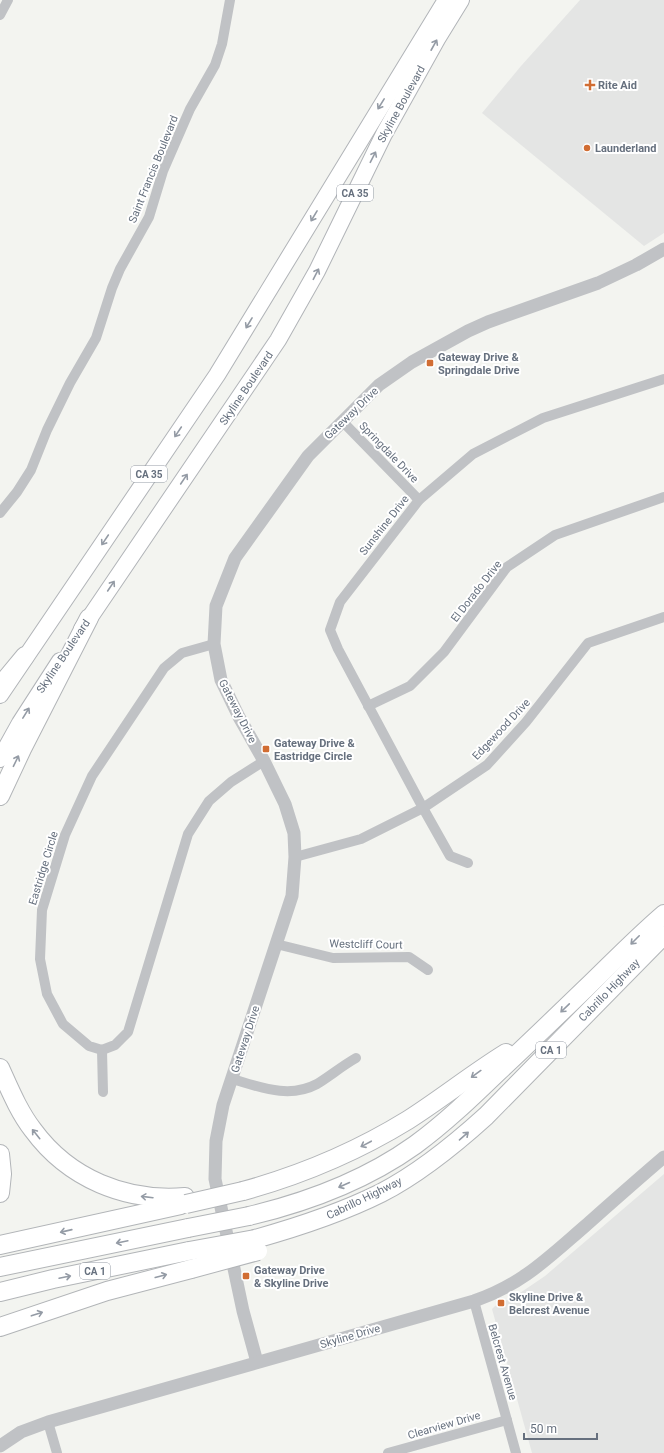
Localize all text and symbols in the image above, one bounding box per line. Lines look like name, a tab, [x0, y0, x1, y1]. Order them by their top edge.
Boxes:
one-way arrow	[430, 39, 438, 51]
street label: Skyline Boulevard	[375, 63, 428, 145]
place label: Rite Aid	[598, 79, 637, 92]
marker: Rite Aid	[585, 80, 595, 90]
one-way arrow	[377, 98, 385, 110]
street label: Saint Francis Boulevard	[126, 114, 181, 225]
place label: Launderland	[595, 142, 656, 155]
marker: Launderland	[582, 143, 592, 153]
one-way arrow	[370, 151, 377, 163]
road number: CA 35	[337, 185, 373, 201]
one-way arrow	[310, 210, 318, 222]
one-way arrow	[312, 268, 320, 280]
one-way arrow	[245, 317, 253, 328]
street label: Skyline Boulevard	[217, 349, 276, 428]
place label: Gateway Drive & Springdale Drive	[438, 351, 520, 377]
marker: Gateway Drive & Springdale Drive	[425, 358, 435, 368]
street label: Gateway Drive	[322, 384, 381, 442]
street label: Springdale Drive	[356, 419, 421, 486]
one-way arrow	[174, 426, 182, 437]
road number: CA 35	[131, 466, 167, 482]
one-way arrow	[180, 473, 188, 484]
street label: Sunshine Drive	[357, 493, 412, 558]
one-way arrow	[101, 534, 109, 545]
street label: El Dorado Drive	[448, 558, 505, 625]
one-way arrow	[107, 581, 115, 592]
street label: Skyline Boulevard	[34, 617, 93, 696]
street label: Gateway Drive	[216, 677, 259, 745]
street label: Edgewood Drive	[470, 696, 533, 763]
one-way arrow	[23, 707, 31, 719]
place label: Gateway Drive & Eastridge Circle	[274, 737, 355, 763]
marker: Gateway Drive & Eastridge Circle	[261, 744, 271, 754]
one-way arrow	[13, 755, 20, 767]
street label: Eastridge Circle	[26, 829, 61, 907]
one-way arrow	[630, 935, 640, 945]
street label: Westcliff Court	[329, 937, 403, 952]
street label: Cabrillo Highway	[576, 956, 643, 1024]
street label: Gateway Drive	[229, 1004, 262, 1074]
one-way arrow	[560, 1004, 570, 1013]
road number: CA 1	[536, 1042, 566, 1058]
one-way arrow	[470, 1070, 481, 1078]
one-way arrow	[32, 1129, 41, 1140]
one-way arrow	[459, 1131, 470, 1140]
one-way arrow	[360, 1140, 372, 1148]
street label: Cabrillo Highway	[324, 1174, 405, 1222]
one-way arrow	[338, 1181, 350, 1189]
one-way arrow	[141, 1193, 154, 1201]
one-way arrow	[60, 1227, 73, 1235]
one-way arrow	[116, 1238, 129, 1246]
road number: CA 1	[80, 1263, 110, 1279]
place label: Gateway Drive & Skyline Drive	[254, 1264, 328, 1290]
marker: Gateway Drive & Skyline Drive	[241, 1271, 251, 1281]
one-way arrow	[58, 1272, 71, 1280]
one-way arrow	[154, 1272, 167, 1279]
place label: Skyline Drive & Belcrest Avenue	[509, 1291, 589, 1317]
marker: Skyline Drive & Belcrest Avenue	[496, 1298, 506, 1308]
one-way arrow	[30, 1310, 43, 1317]
street label: Skyline Drive	[319, 1322, 382, 1351]
street label: Belcrest Avenue	[485, 1323, 520, 1402]
street label: Clearview Drive	[406, 1409, 482, 1442]
scale bar	[524, 1415, 597, 1441]
text: 50 m	[530, 1422, 557, 1436]

